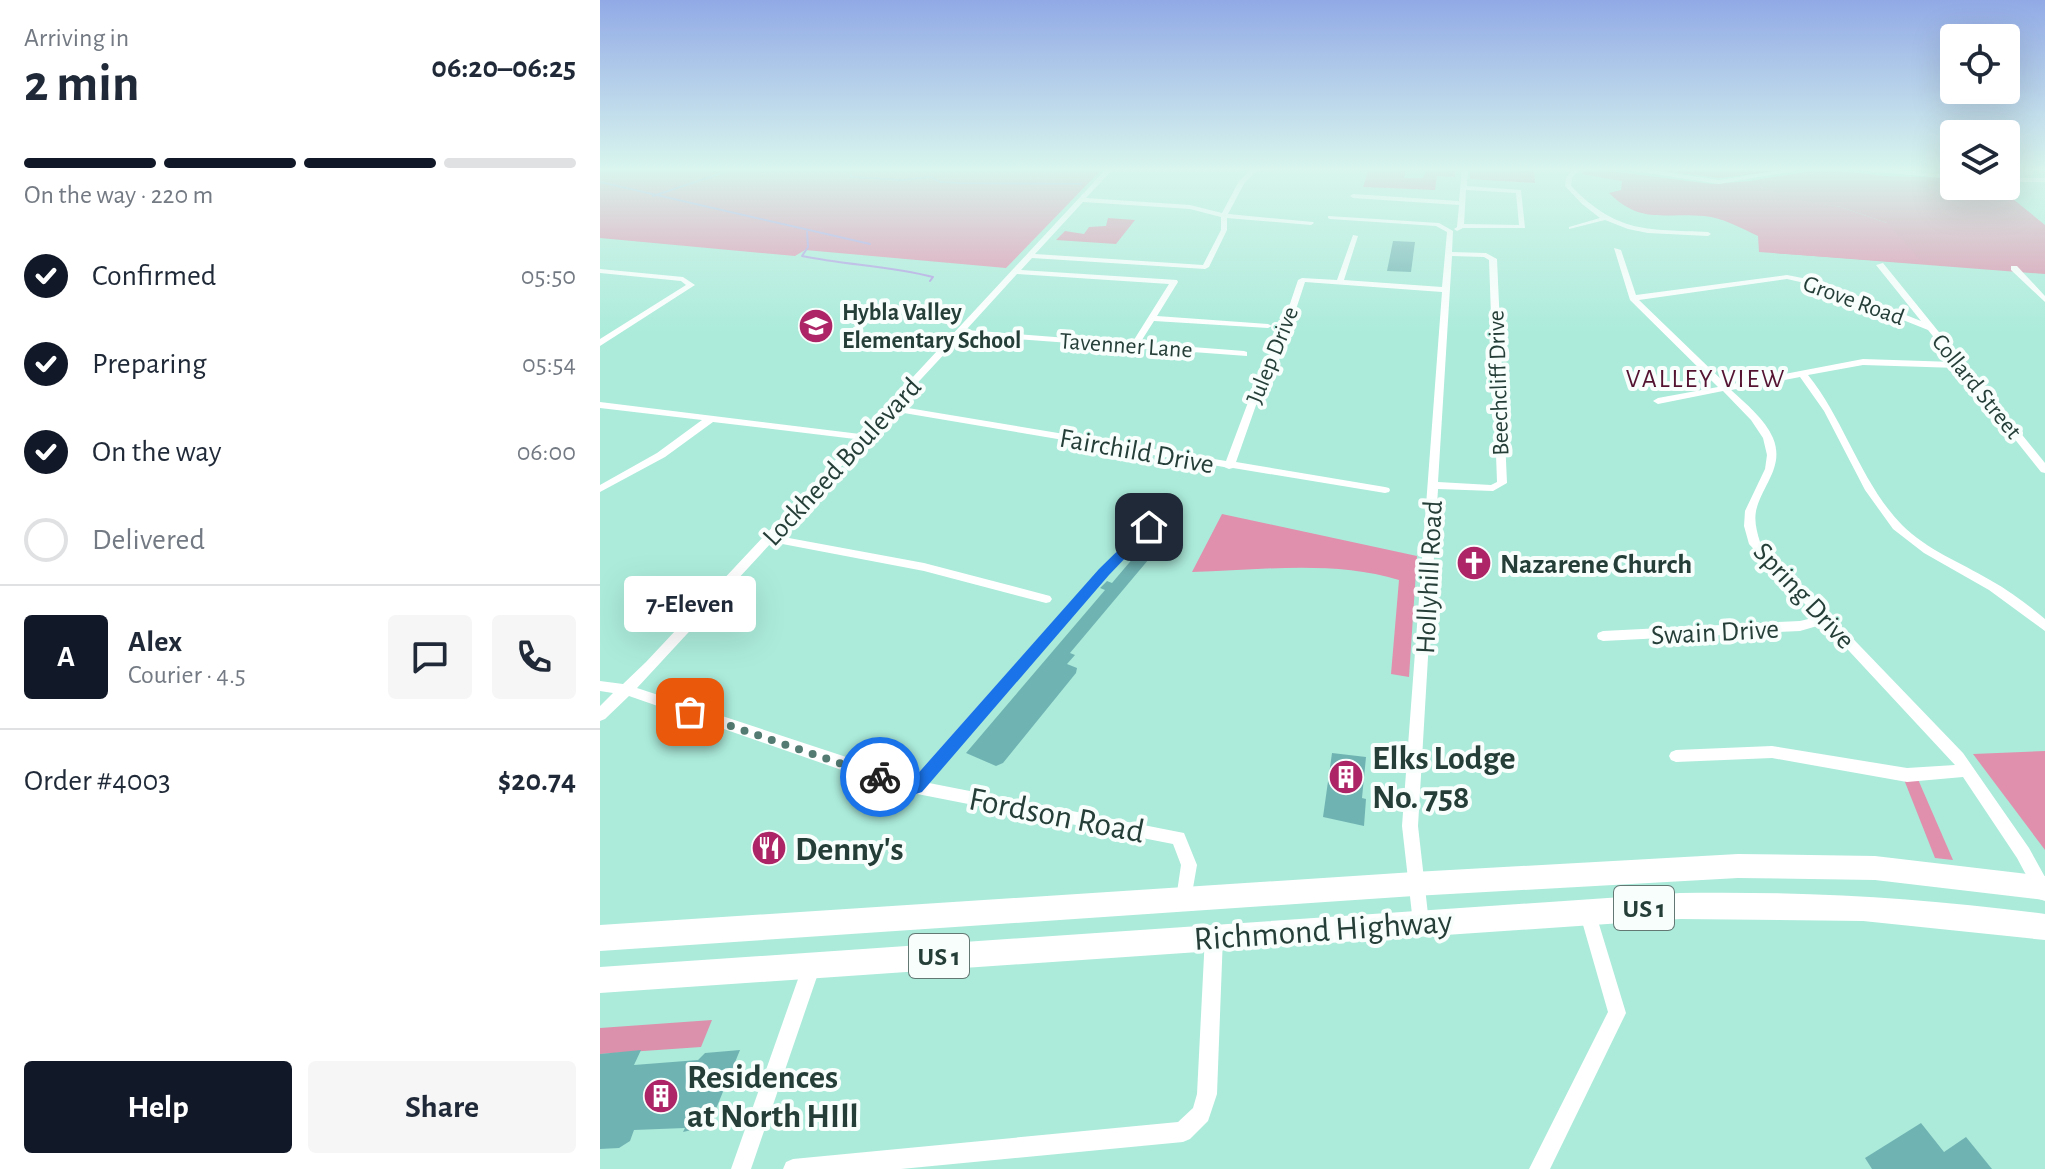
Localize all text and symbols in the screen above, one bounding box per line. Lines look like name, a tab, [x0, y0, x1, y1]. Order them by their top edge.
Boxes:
map controls	[1940, 24, 2020, 200]
button: locate	[1940, 24, 2020, 104]
text: Arriving in	[24, 25, 129, 51]
text: 06:20–06:25	[431, 53, 576, 83]
text: 2 min	[24, 58, 139, 110]
button: layers	[1940, 120, 2020, 200]
text: On the way · 220 m	[24, 182, 213, 208]
icon: check	[24, 254, 68, 298]
text: Confirmed	[92, 261, 216, 291]
text: 05:50	[521, 263, 576, 289]
street label: Grove Road	[1800, 272, 1907, 330]
place label: Hybla Valley Elementary School	[842, 301, 1021, 353]
street label: Julep Drive	[1243, 303, 1303, 407]
school or university icon: Hybla Valley Elementary School	[797, 307, 835, 345]
street label: Beechcliff Drive	[1484, 310, 1514, 456]
street label: Tavenner Lane	[1059, 329, 1193, 363]
street label: Collard Street	[1927, 330, 2026, 444]
icon: check	[24, 342, 68, 386]
text: Preparing	[92, 349, 207, 379]
text: 05:54	[522, 351, 576, 377]
district label: VALLEY VIEW	[1626, 366, 1786, 392]
street label: Lockheed Boulevard	[758, 373, 927, 552]
street label: Fairchild Drive	[1057, 425, 1216, 479]
icon: check	[24, 430, 68, 474]
text: On the way	[92, 437, 221, 467]
text: 06:00	[517, 439, 576, 465]
pin	[1115, 493, 1183, 561]
street label: Hollyhill Road	[1412, 500, 1448, 655]
icon: home	[1127, 505, 1171, 549]
text: Delivered	[92, 525, 205, 555]
street label: Spring Drive	[1748, 538, 1859, 655]
church icon: Nazarene Church	[1455, 544, 1493, 582]
place label: Nazarene Church	[1500, 551, 1692, 579]
callout: 7-Eleven	[624, 576, 756, 632]
text: 7-Eleven	[646, 591, 734, 617]
button: chat	[388, 615, 472, 699]
button: phone	[492, 615, 576, 699]
street label: Swain Drive	[1650, 616, 1780, 650]
text: Alex	[128, 627, 182, 657]
text: A	[57, 642, 75, 672]
text: Courier · 4.5	[128, 662, 246, 688]
pin	[656, 678, 724, 746]
icon: bag	[668, 690, 712, 734]
courier	[840, 737, 920, 817]
place label: Elks Lodge No. 758	[1372, 742, 1516, 815]
icon: bike	[858, 755, 902, 799]
building icon: Elks Lodge No. 758	[1327, 758, 1365, 796]
text: Order #4003	[24, 766, 171, 796]
text: $20.74	[498, 766, 576, 796]
street label: Fordson Road	[966, 782, 1147, 850]
restaurant icon: Denny's	[750, 829, 788, 867]
place label: Denny's	[795, 833, 904, 867]
road number: US 1	[1614, 886, 1674, 930]
street label: Richmond Highway	[1193, 905, 1454, 957]
road number: US 1	[909, 934, 969, 978]
button: Help	[24, 1061, 292, 1153]
button: Share	[308, 1061, 576, 1153]
place label: Residences at North HIll	[687, 1061, 858, 1134]
building icon: Residences at North HIll	[642, 1077, 680, 1115]

